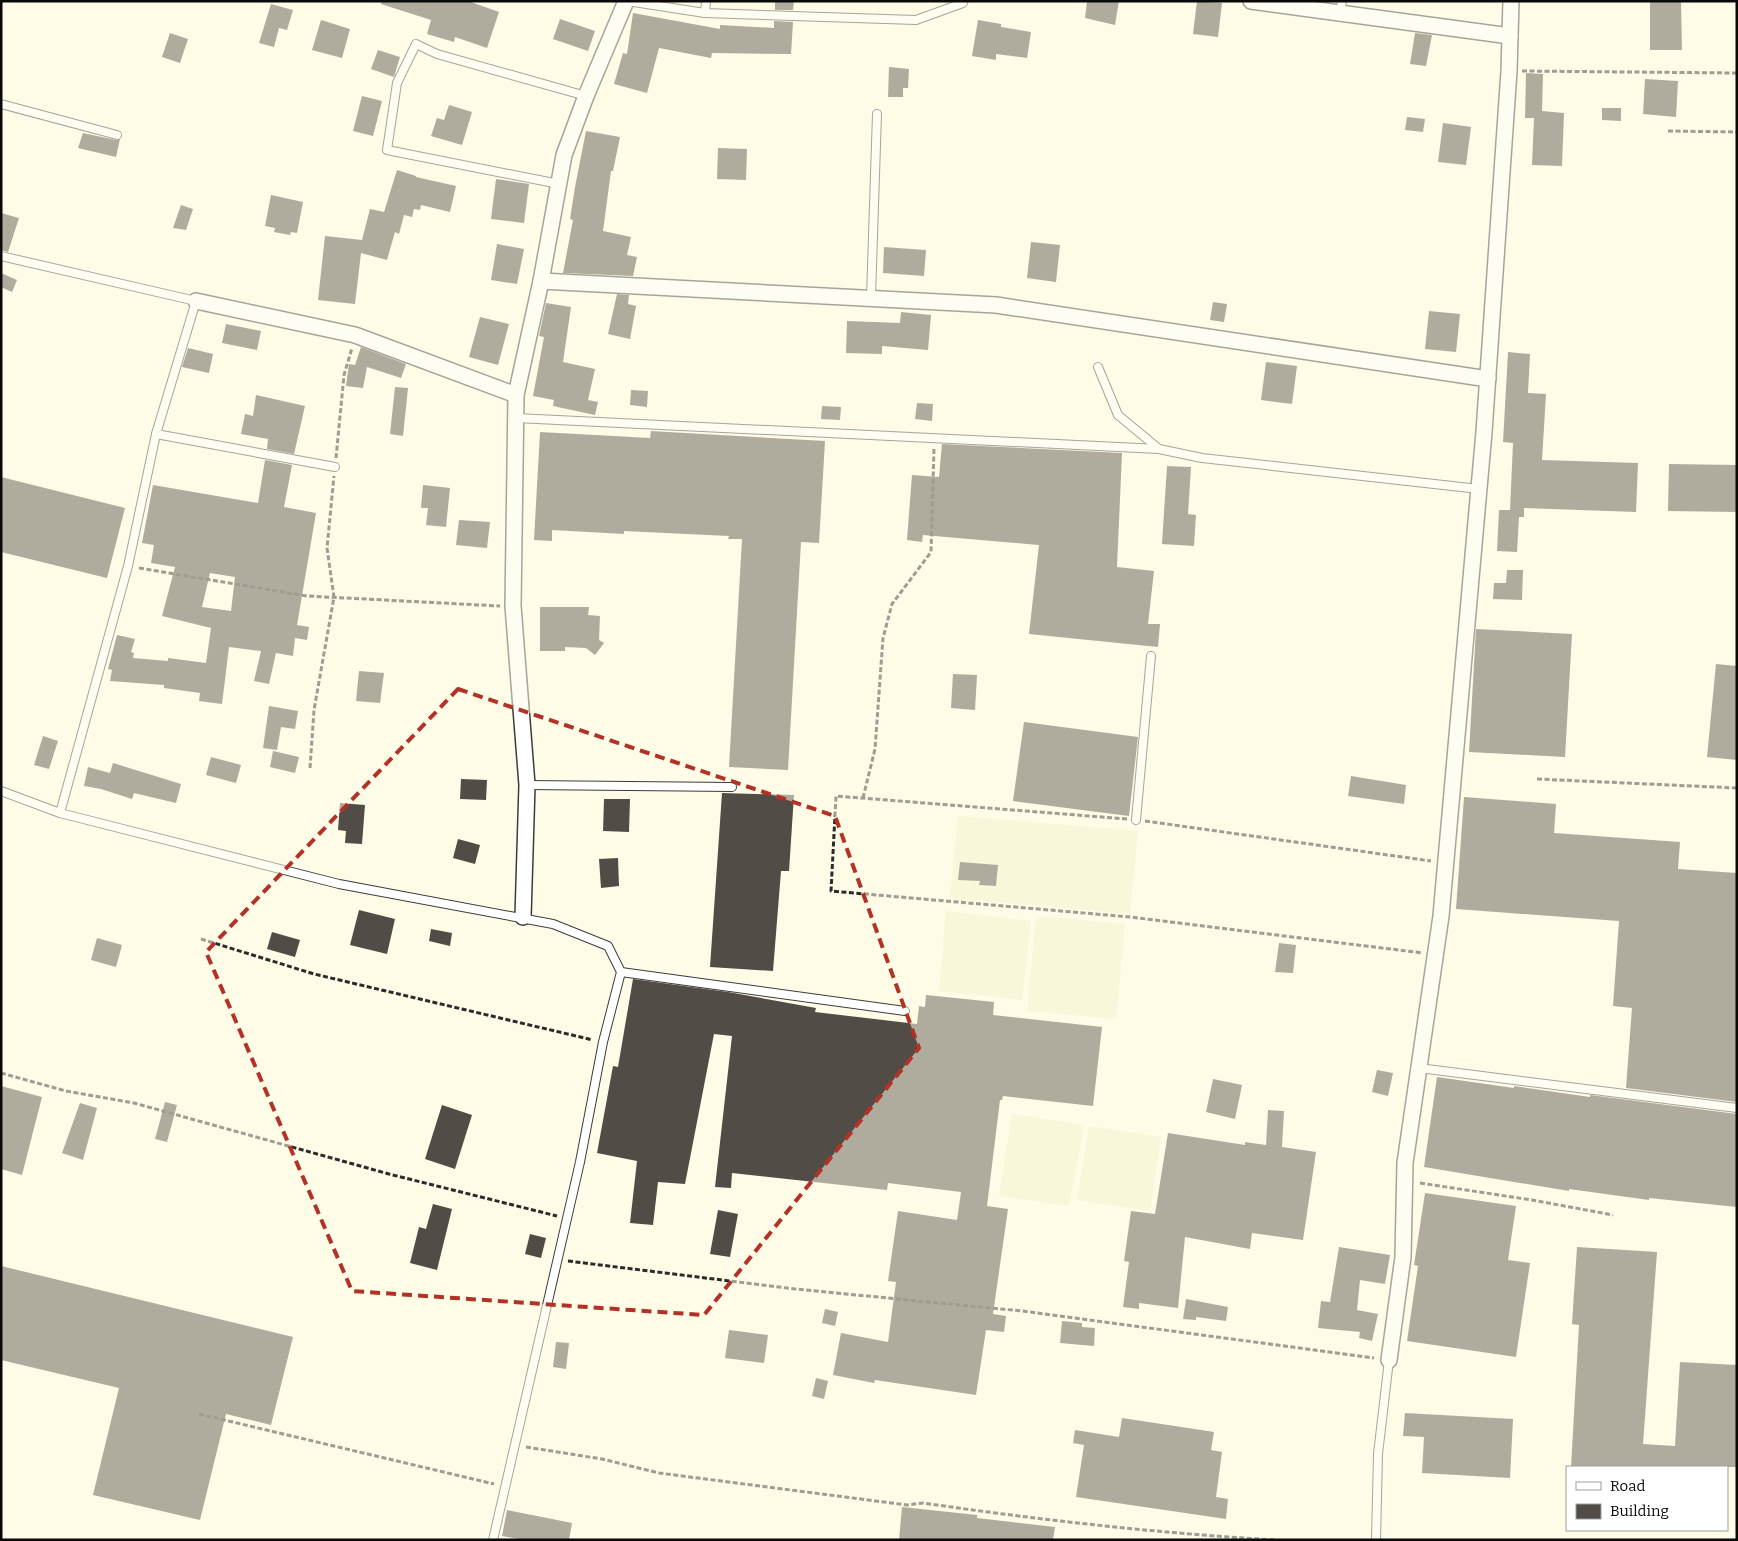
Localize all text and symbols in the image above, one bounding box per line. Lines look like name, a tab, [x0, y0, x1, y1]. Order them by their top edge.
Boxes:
legend	[1566, 1466, 1728, 1531]
text: Road	[1610, 1477, 1645, 1495]
text: Building	[1610, 1502, 1669, 1520]

